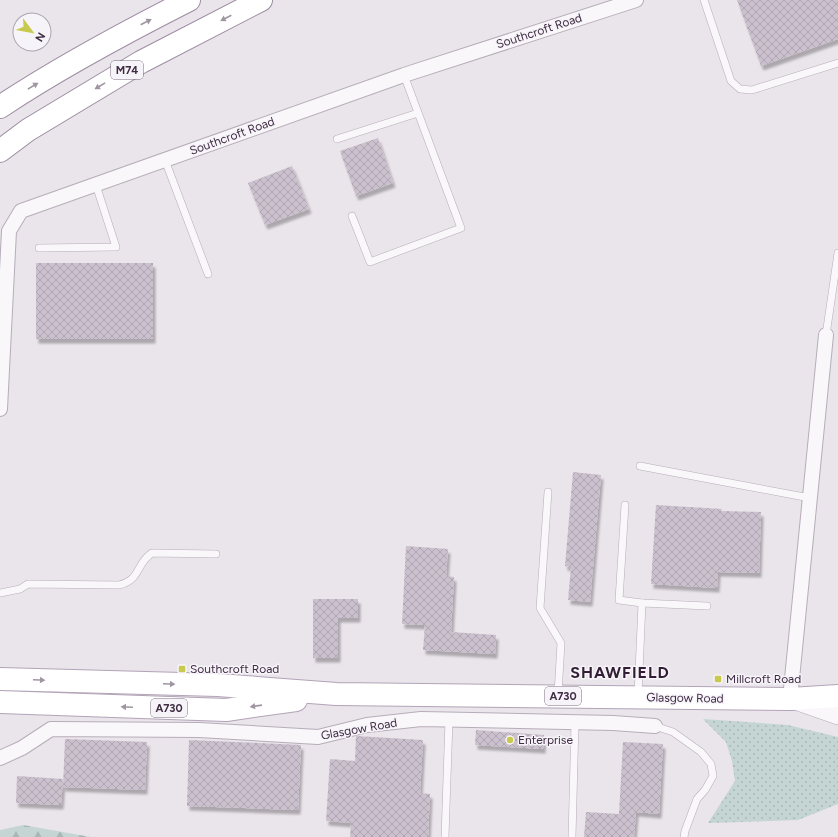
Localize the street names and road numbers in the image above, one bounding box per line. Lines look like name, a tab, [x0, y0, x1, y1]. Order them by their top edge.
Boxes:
street label: Southcroft Road	[494, 11, 584, 51]
road number: M74	[111, 61, 143, 79]
street label: Southcroft Road	[188, 114, 276, 158]
road number: A730	[545, 687, 581, 705]
street label: Glasgow Road	[646, 690, 724, 706]
road number: A730	[151, 699, 187, 717]
street label: Glasgow Road	[320, 715, 398, 743]

